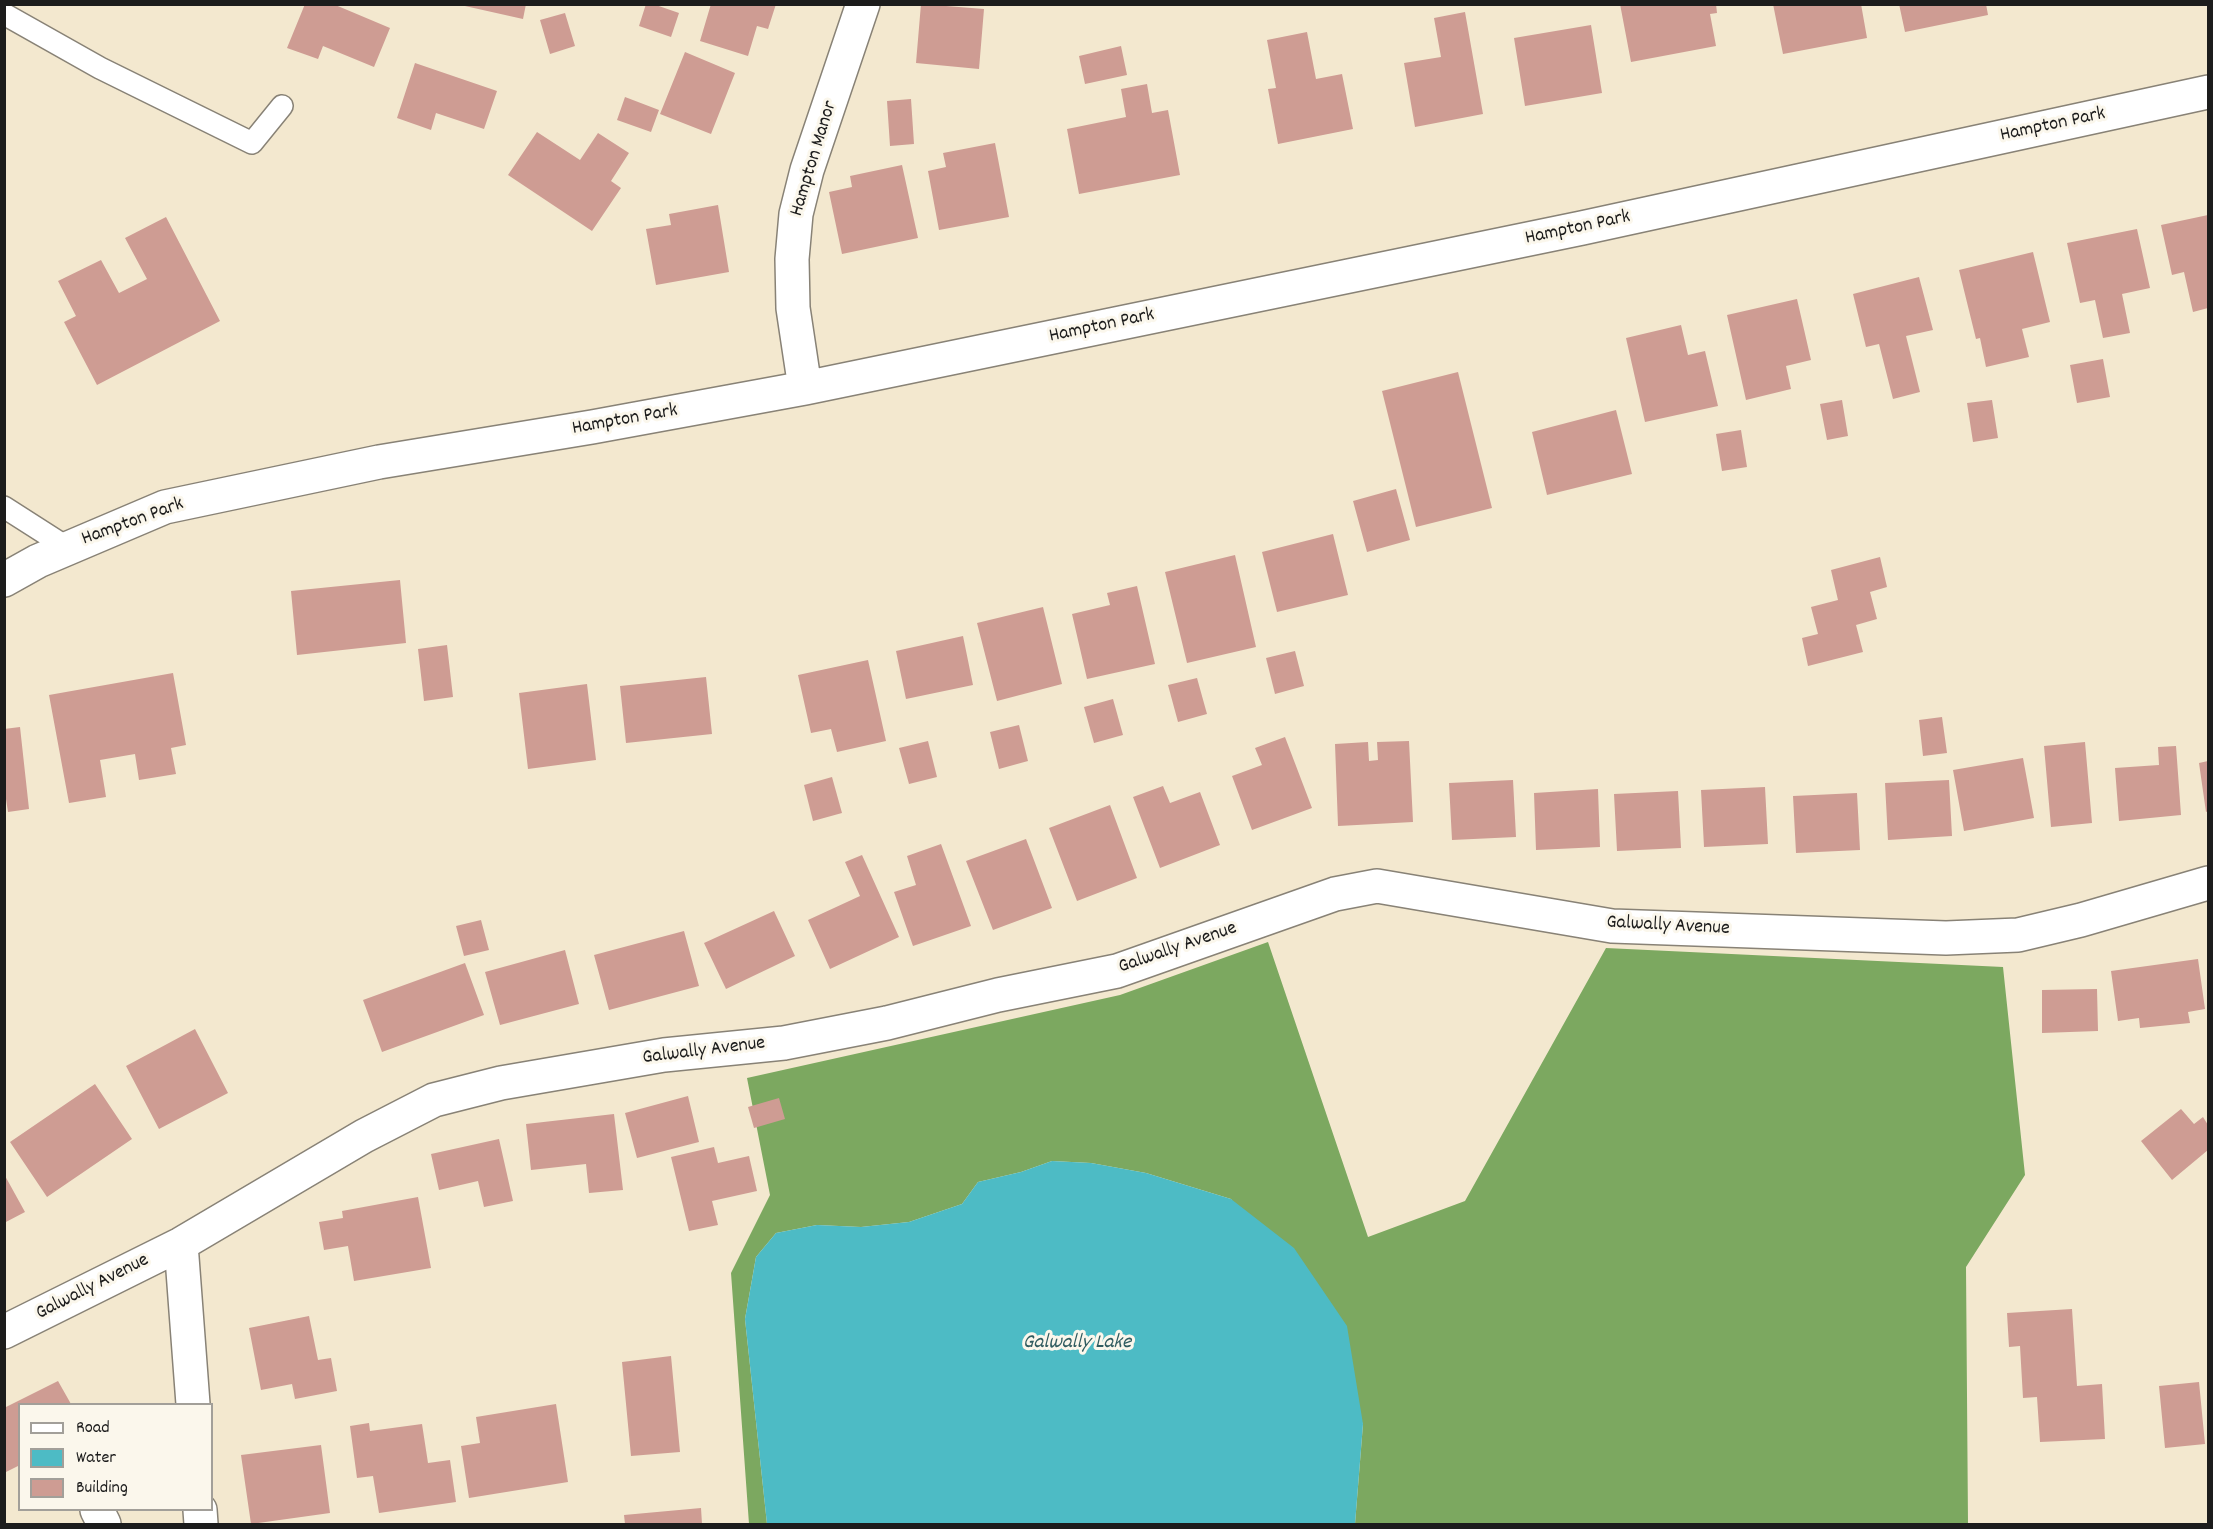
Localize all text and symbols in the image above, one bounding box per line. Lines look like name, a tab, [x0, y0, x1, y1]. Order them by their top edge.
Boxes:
street label: Hampton Manor	[786, 98, 844, 220]
street label: Hampton Park	[1998, 103, 2108, 149]
street label: Hampton Park	[1523, 206, 1633, 252]
street label: Hampton Park	[1047, 304, 1157, 350]
street label: Hampton Park	[570, 400, 680, 442]
street label: Hampton Park	[79, 493, 187, 553]
street label: Galwally Avenue	[1606, 912, 1730, 942]
street label: Galwally Avenue	[1116, 918, 1240, 980]
street label: Galwally Avenue	[641, 1033, 767, 1071]
street label: Galwally Avenue	[33, 1249, 153, 1327]
water label: Galwally Lake	[1023, 1331, 1131, 1357]
legend	[18, 1403, 213, 1511]
text: Road	[76, 1416, 110, 1441]
text: Water	[76, 1446, 116, 1471]
text: Building	[76, 1476, 128, 1501]

